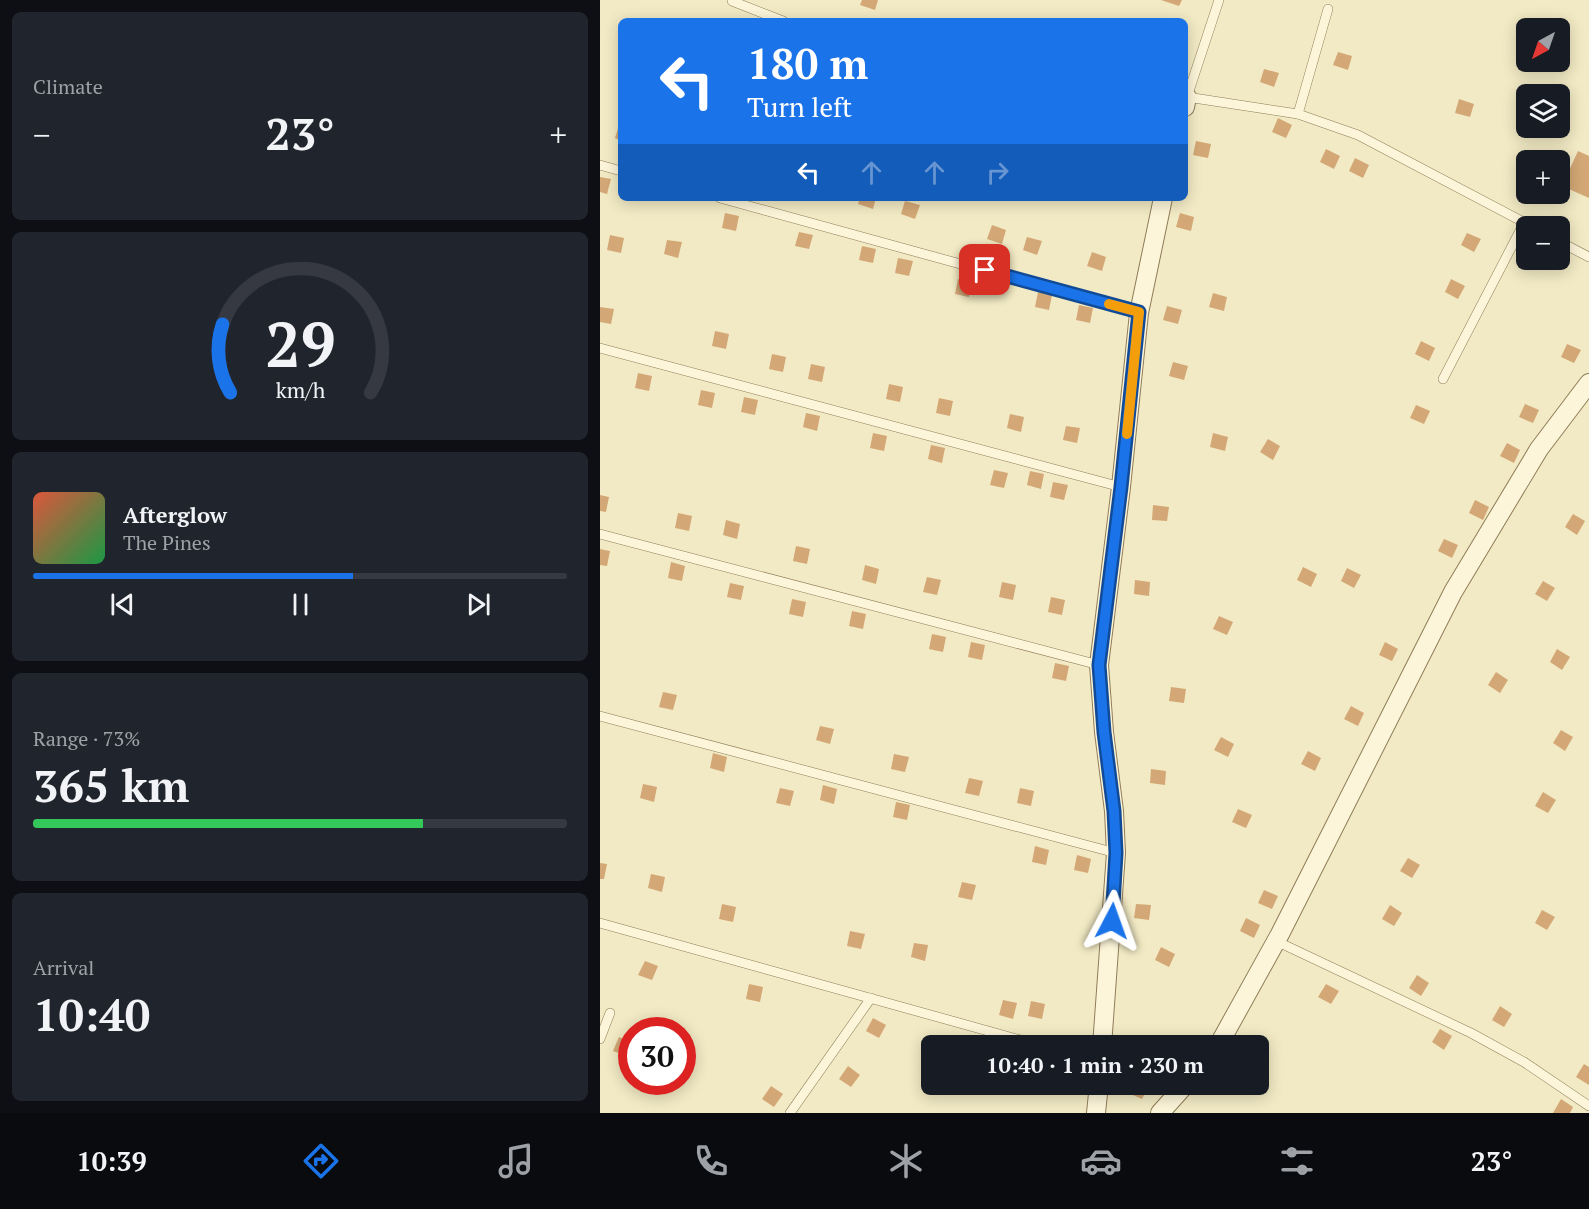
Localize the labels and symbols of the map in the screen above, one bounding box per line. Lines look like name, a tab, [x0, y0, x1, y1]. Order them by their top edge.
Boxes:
north arrow	[1516, 18, 1570, 72]
pin	[959, 244, 1010, 295]
position arrow	[1080, 889, 1144, 953]
speed limit sign: 30	[618, 1017, 696, 1095]

